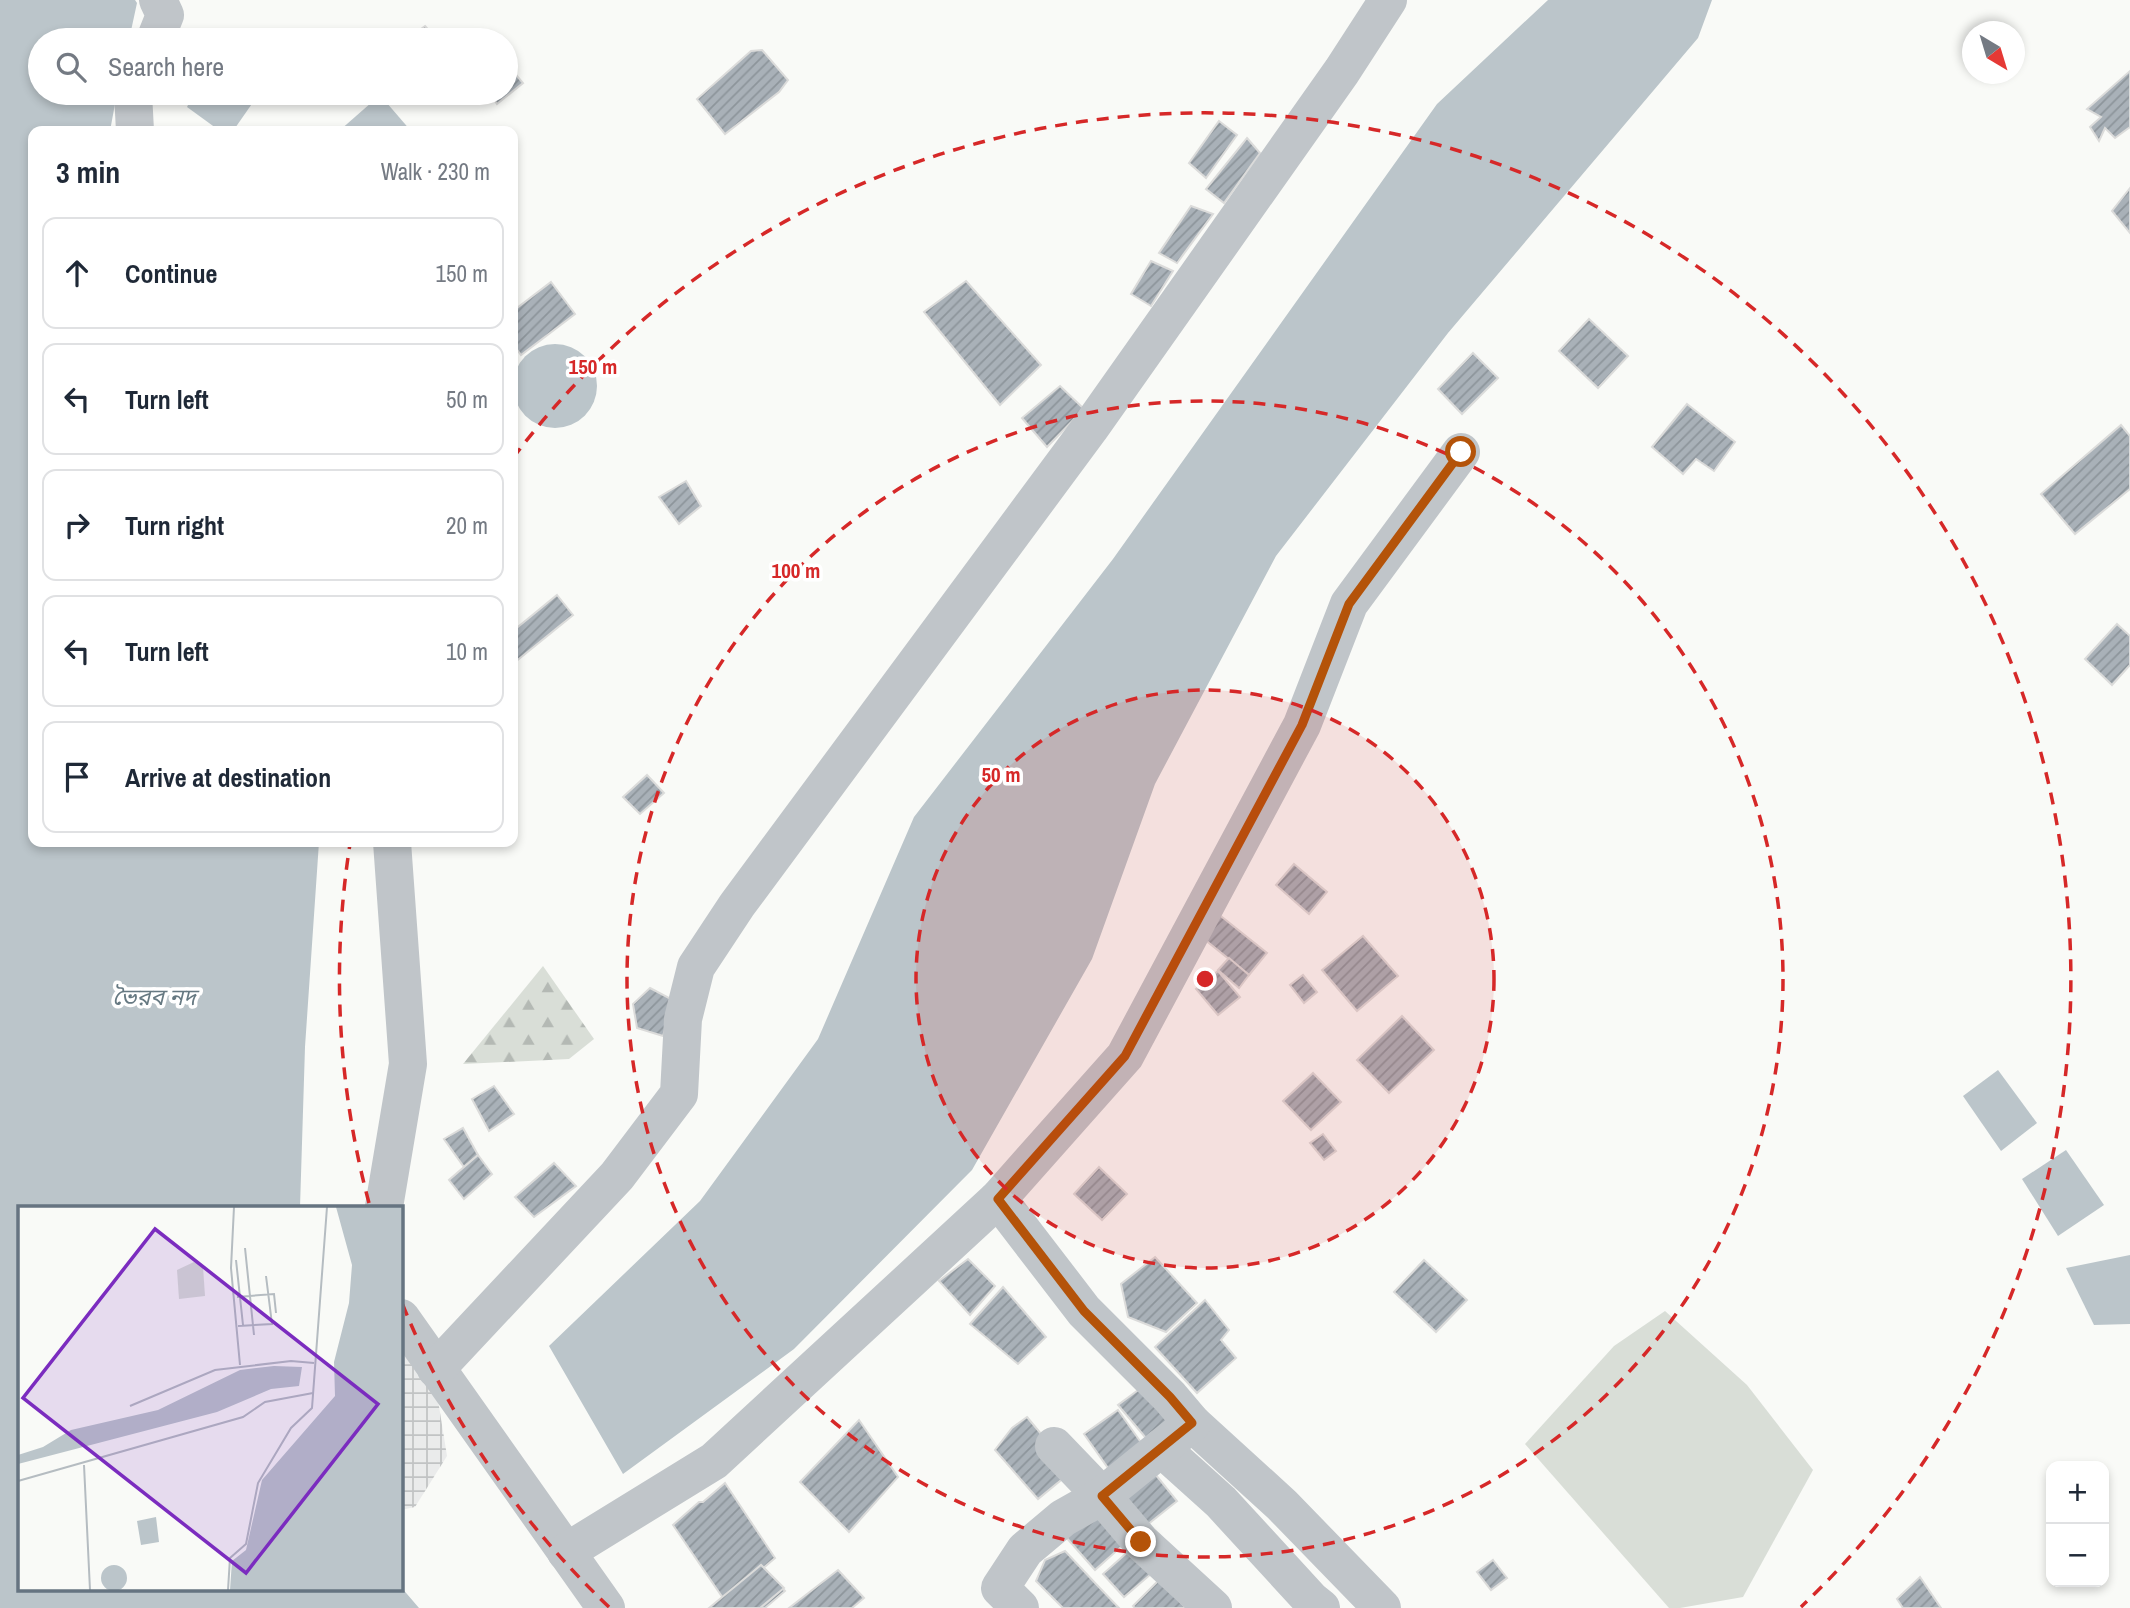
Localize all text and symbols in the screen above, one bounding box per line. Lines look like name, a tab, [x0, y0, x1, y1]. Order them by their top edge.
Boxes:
north arrow	[1962, 21, 2025, 84]
search box	[28, 28, 518, 105]
icon: search	[52, 48, 90, 86]
text: Search here	[108, 49, 224, 84]
text: 3 min	[56, 152, 120, 192]
text: Walk · 230 m	[381, 156, 490, 187]
icon: ahead	[58, 254, 96, 292]
text: Continue	[125, 256, 217, 291]
text: 150 m	[436, 258, 488, 289]
text: 150 m	[569, 352, 617, 381]
icon: left	[58, 380, 96, 418]
text: Turn left	[125, 382, 209, 417]
text: 50 m	[446, 384, 488, 415]
route start	[1445, 436, 1476, 467]
icon: right	[58, 506, 96, 544]
text: Turn right	[125, 508, 224, 543]
text: 20 m	[446, 510, 488, 541]
text: 100 m	[772, 556, 820, 585]
icon: left	[58, 632, 96, 670]
text: Turn left	[125, 634, 209, 669]
text: 10 m	[446, 636, 488, 667]
icon: arrive	[58, 758, 96, 796]
text: Arrive at destination	[125, 760, 331, 795]
text: 50 m	[981, 760, 1021, 789]
centre of rings	[1193, 967, 1217, 991]
water label: ভৈরব নদ	[112, 981, 200, 1012]
inset map	[18, 1206, 402, 1590]
map controls	[2046, 1461, 2109, 1587]
button: +	[2046, 1461, 2109, 1524]
button: −	[2046, 1524, 2109, 1587]
route end	[1125, 1526, 1156, 1557]

